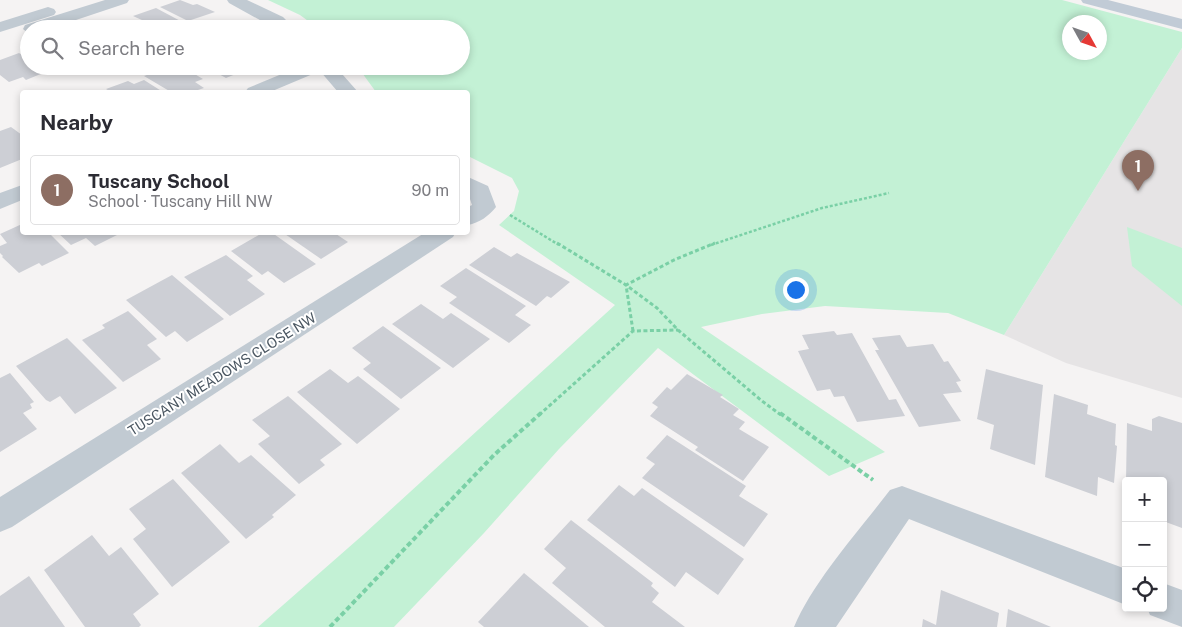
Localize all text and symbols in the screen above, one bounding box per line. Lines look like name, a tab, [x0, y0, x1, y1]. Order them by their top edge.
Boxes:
north arrow	[1062, 15, 1107, 60]
search box	[20, 20, 470, 75]
icon: search	[38, 34, 66, 62]
text: Search here	[78, 37, 185, 59]
text: Nearby	[40, 110, 113, 135]
pin: 1	[1122, 150, 1154, 191]
text: Tuscany School	[88, 170, 229, 192]
text: 1	[54, 181, 60, 200]
text: 90 m	[412, 181, 449, 200]
text: School · Tuscany Hill NW	[88, 192, 273, 211]
your location	[783, 277, 809, 303]
street label: TUSCANY MEADOWS CLOSE NW	[125, 309, 319, 439]
map controls	[1122, 477, 1167, 612]
button: +	[1122, 477, 1167, 522]
button: −	[1122, 522, 1167, 567]
button: locate	[1122, 567, 1167, 612]

